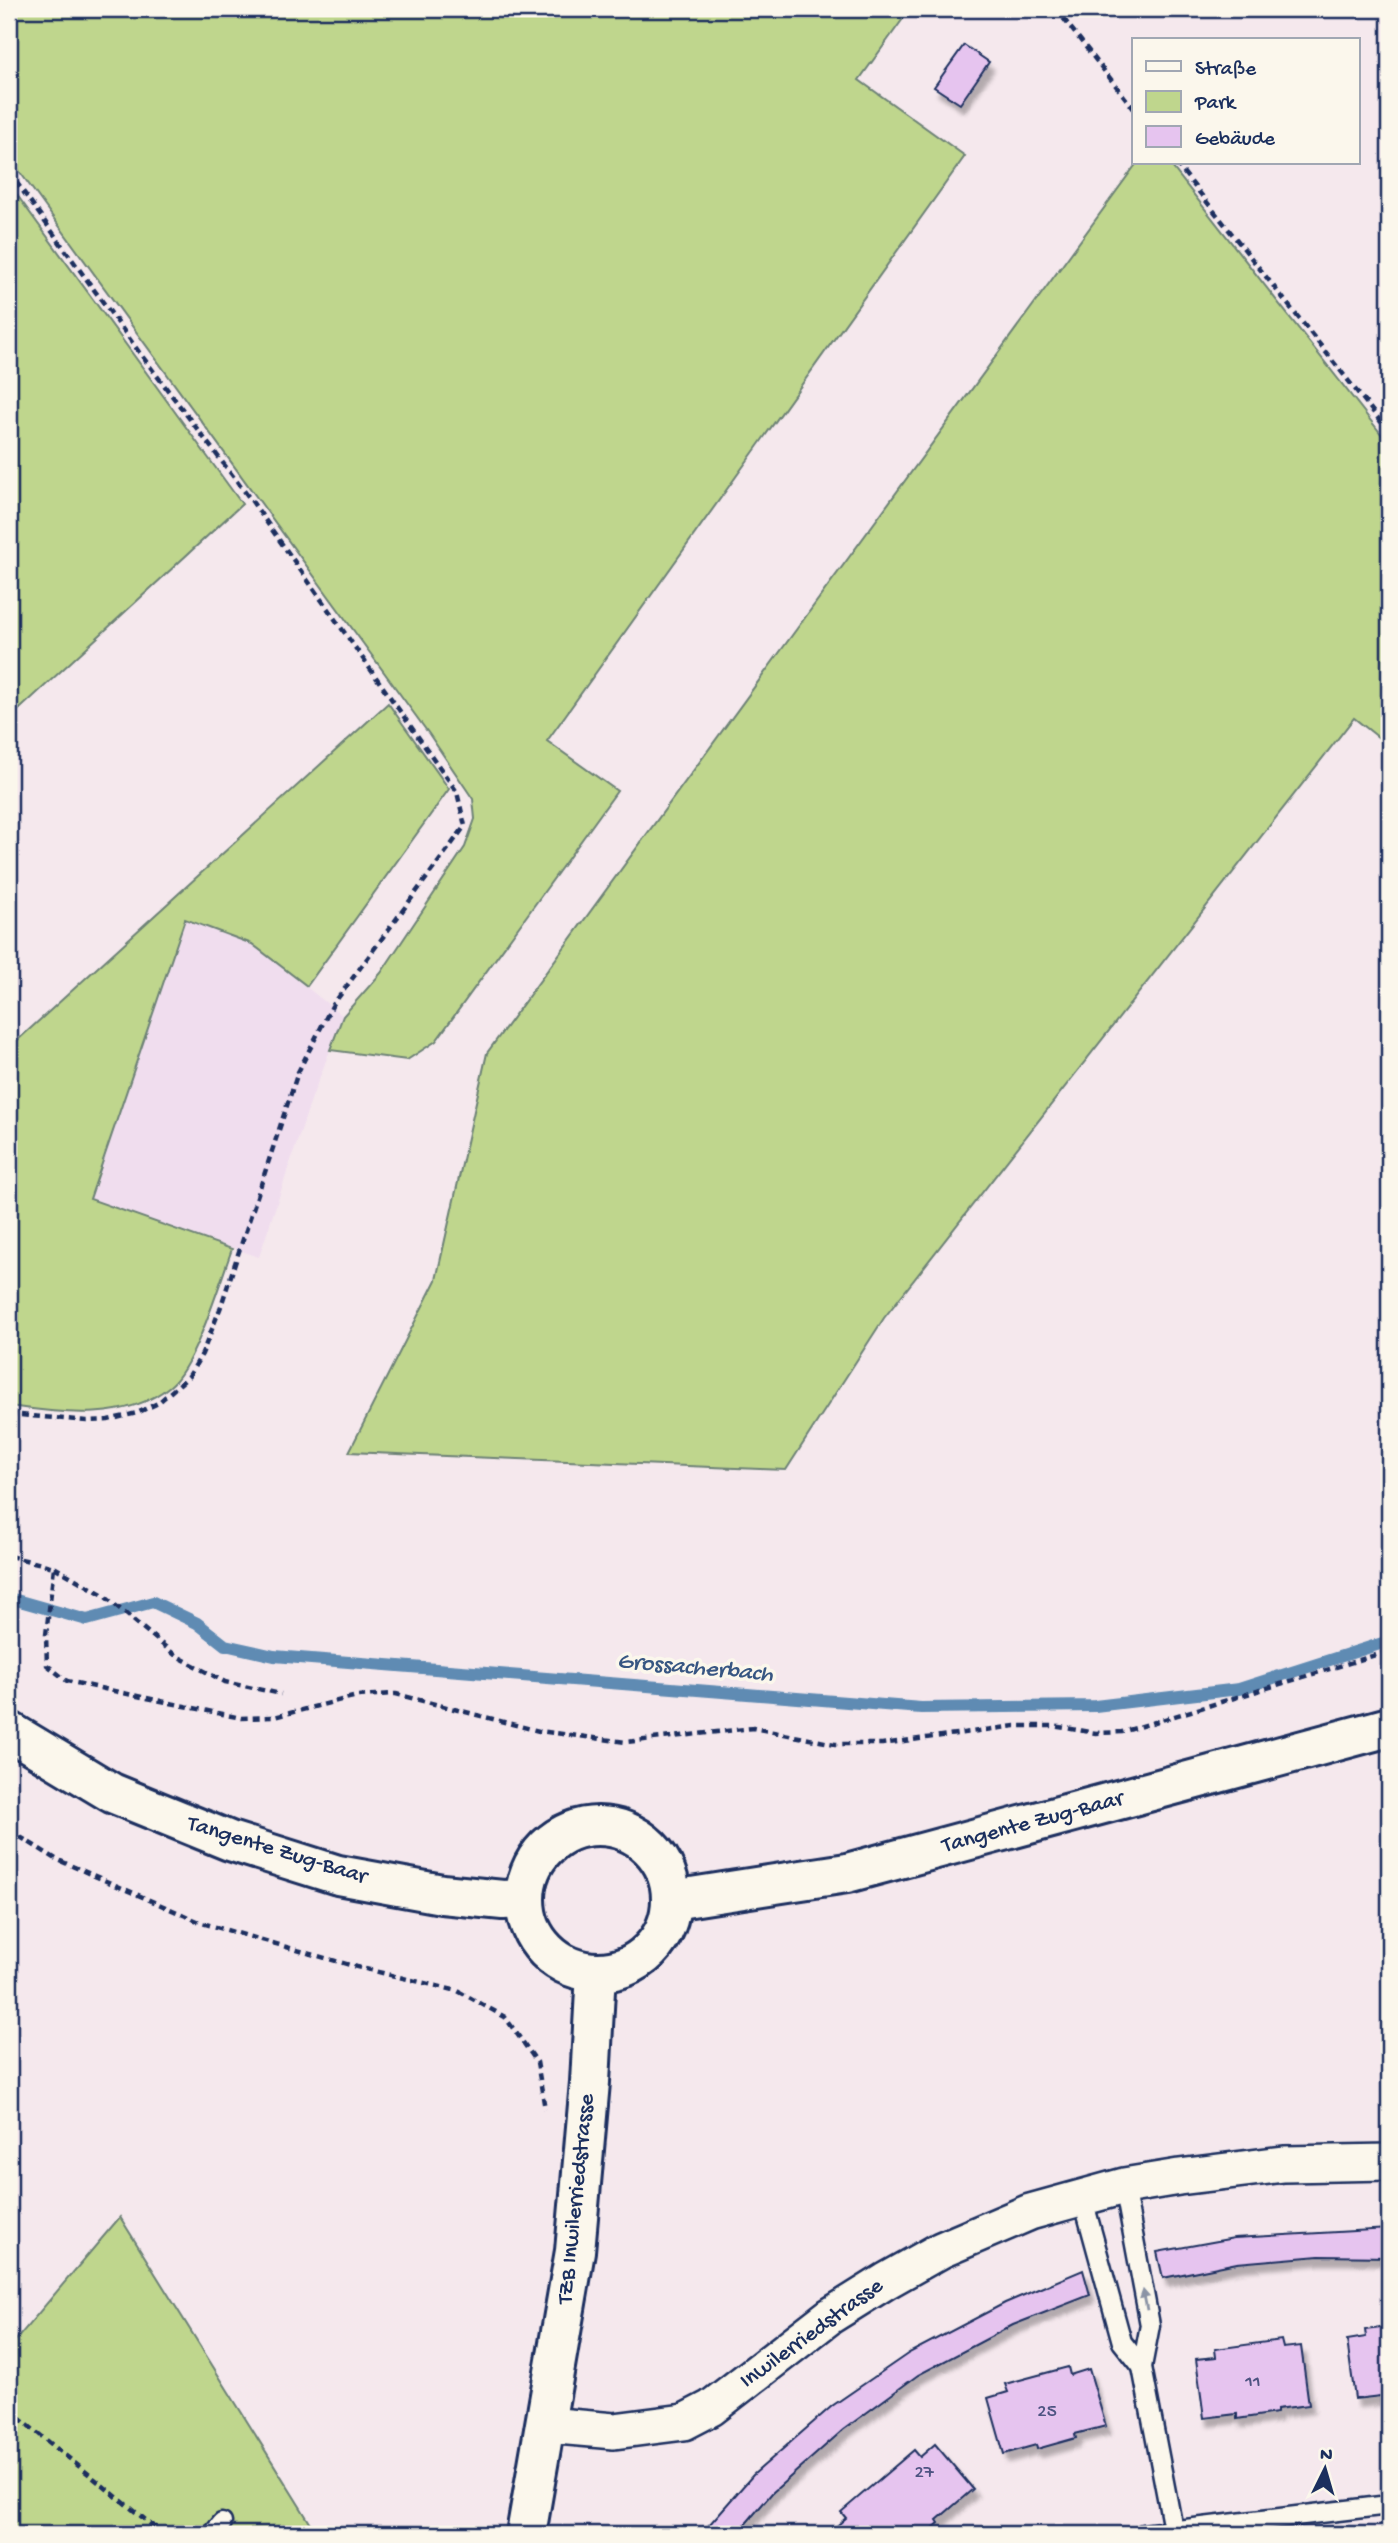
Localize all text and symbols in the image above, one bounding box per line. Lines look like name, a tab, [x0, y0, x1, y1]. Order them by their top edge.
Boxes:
legend	[1132, 38, 1360, 164]
text: Straße	[1195, 58, 1257, 83]
text: Park	[1194, 92, 1238, 117]
text: Gebäude	[1195, 128, 1276, 153]
water label: Grossacherbach	[616, 1648, 775, 1690]
street label: Tangente Zug-Baar	[937, 1785, 1128, 1861]
street label: Tangente Zug-Baar	[182, 1810, 372, 1892]
street label: TZB Inwilerriedstrasse	[552, 2091, 602, 2307]
street label: Inwilerriedstrasse	[735, 2272, 890, 2395]
one-way arrow	[1140, 2289, 1151, 2311]
house number: 11	[1244, 2371, 1261, 2394]
house number: 25	[1037, 2401, 1057, 2424]
north arrow	[1290, 2434, 1360, 2504]
text: N	[1319, 2444, 1333, 2468]
house number: 27	[914, 2462, 935, 2485]

